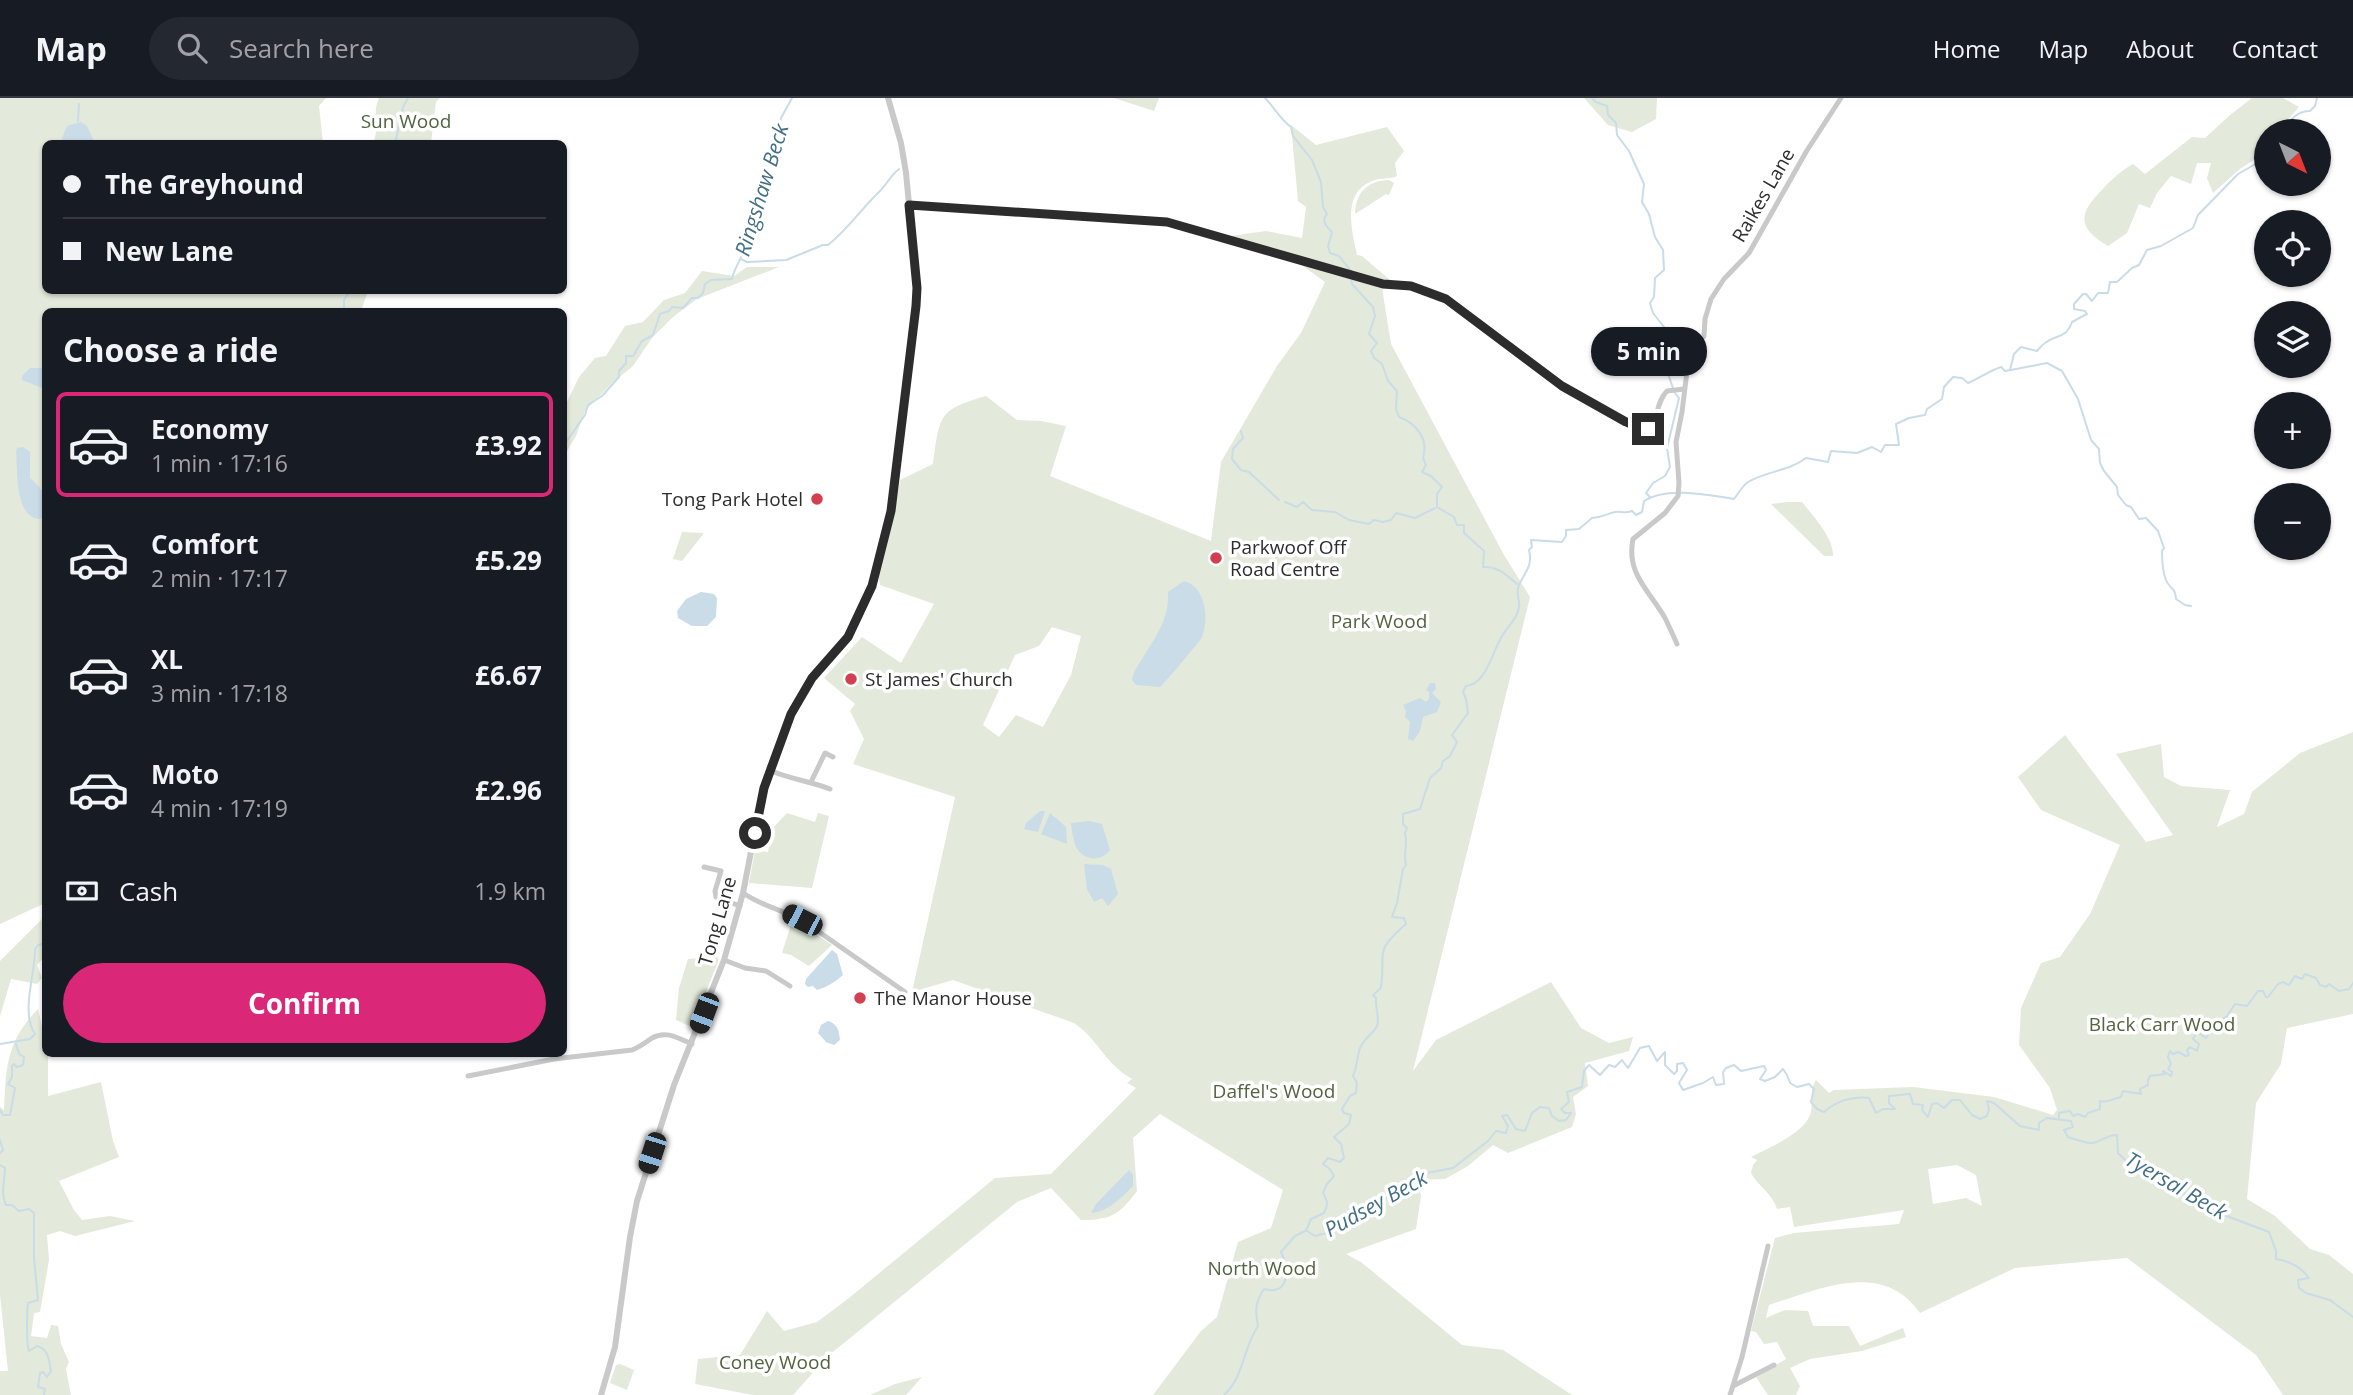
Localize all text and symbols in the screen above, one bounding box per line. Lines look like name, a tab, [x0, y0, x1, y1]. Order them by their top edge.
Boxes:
search box	[149, 17, 639, 80]
text: Map	[35, 26, 107, 71]
icon: search	[173, 29, 211, 67]
text: Search here	[229, 30, 374, 66]
text: Home	[1933, 32, 2001, 65]
text: Map	[2039, 32, 2088, 65]
text: About	[2126, 32, 2194, 65]
text: Contact	[2232, 32, 2318, 65]
park label: Sun Wood	[361, 108, 451, 134]
north arrow	[2254, 119, 2331, 196]
map controls	[2254, 119, 2331, 560]
water label: Ringshaw Beck	[728, 120, 795, 259]
street label: Raikes Lane	[1726, 143, 1800, 247]
text: The Greyhound	[105, 166, 304, 202]
button: locate	[2254, 210, 2331, 287]
text: New Lane	[105, 233, 233, 269]
button: layers	[2254, 301, 2331, 378]
text: Choose a ride	[63, 328, 278, 371]
callout: 5 min	[1590, 328, 1706, 376]
text: 5 min	[1617, 335, 1681, 367]
button: +	[2254, 392, 2331, 469]
text: Economy	[151, 411, 269, 447]
icon: car	[67, 413, 130, 476]
route end	[1632, 413, 1664, 445]
text: £3.92	[475, 427, 542, 463]
text: 1 min · 17:16	[151, 447, 288, 479]
button: −	[2254, 483, 2331, 560]
place label: Tong Park Hotel	[662, 486, 803, 512]
marker: Tong Park Hotel	[809, 491, 825, 507]
text: Comfort	[151, 526, 258, 562]
icon: car	[67, 528, 130, 591]
place label: Parkwoof Off Road Centre	[1230, 534, 1347, 582]
text: £5.29	[475, 542, 542, 578]
marker: Parkwoof Off Road Centre	[1208, 550, 1224, 566]
text: 2 min · 17:17	[151, 562, 288, 594]
park label: Park Wood	[1331, 608, 1427, 634]
text: XL	[151, 641, 183, 677]
icon: car	[67, 643, 130, 706]
text: £6.67	[475, 657, 542, 693]
place label: St James' Church	[865, 666, 1013, 692]
marker: St James' Church	[843, 671, 859, 687]
text: 3 min · 17:18	[151, 677, 288, 709]
text: Moto	[151, 756, 219, 792]
icon: car	[67, 758, 130, 821]
text: £2.96	[475, 772, 542, 808]
text: 4 min · 17:19	[151, 792, 288, 824]
route start	[739, 817, 771, 849]
icon: cash	[63, 872, 101, 910]
text: Cash	[119, 873, 178, 909]
street label: Tong Lane	[692, 873, 742, 969]
text: 1.9 km	[474, 875, 546, 907]
car	[779, 901, 826, 939]
button: Confirm	[63, 963, 546, 1043]
place label: The Manor House	[874, 985, 1032, 1011]
car	[687, 990, 722, 1036]
marker: The Manor House	[852, 990, 868, 1006]
park label: Black Carr Wood	[2089, 1011, 2235, 1037]
park label: Daffel's Wood	[1213, 1078, 1335, 1104]
car	[636, 1130, 669, 1176]
water label: Tyersal Beck	[2120, 1145, 2233, 1226]
water label: Pudsey Beck	[1319, 1163, 1433, 1243]
park label: North Wood	[1208, 1255, 1316, 1281]
park label: Coney Wood	[719, 1349, 831, 1375]

